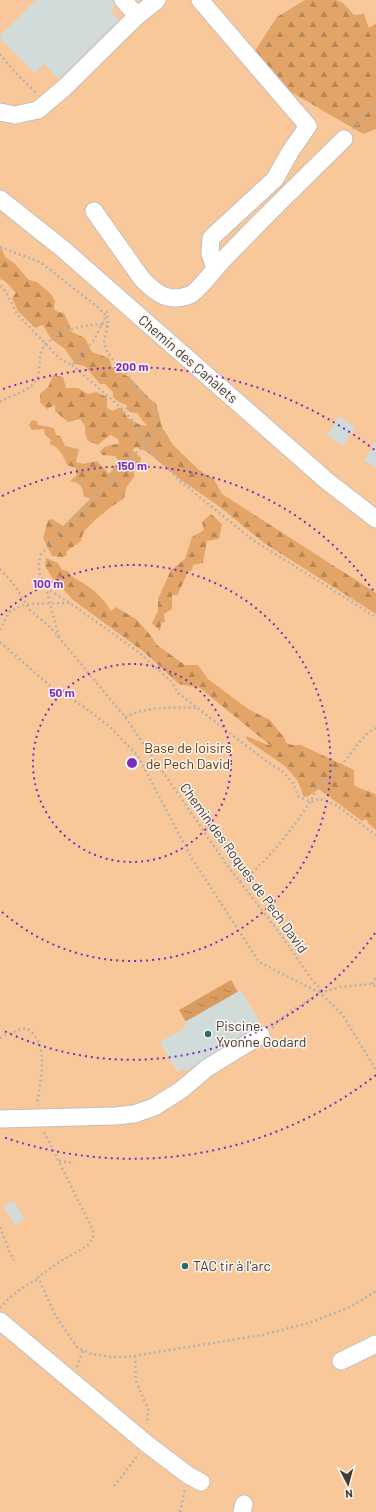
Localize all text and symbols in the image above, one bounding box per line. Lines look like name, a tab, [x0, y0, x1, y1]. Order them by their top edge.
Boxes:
street label: Chemin des Canalets	[135, 311, 242, 407]
text: 200 m	[116, 359, 148, 373]
text: 150 m	[117, 458, 147, 472]
text: 100 m	[33, 576, 63, 590]
text: 50 m	[49, 685, 75, 699]
park label: Base de loisirs de Pech David	[144, 739, 232, 772]
centre of rings	[125, 756, 139, 770]
street label: Chemin des Roques de Pech David	[177, 779, 312, 956]
place label: Piscine Yvonne Godard	[216, 1017, 306, 1050]
marker: Piscine Yvonne Godard	[203, 1029, 213, 1039]
place label: TAC tir à l'arc	[193, 1257, 271, 1274]
marker: TAC tir à l'arc	[180, 1261, 190, 1271]
north arrow	[328, 1464, 368, 1504]
text: N	[345, 1488, 353, 1501]

